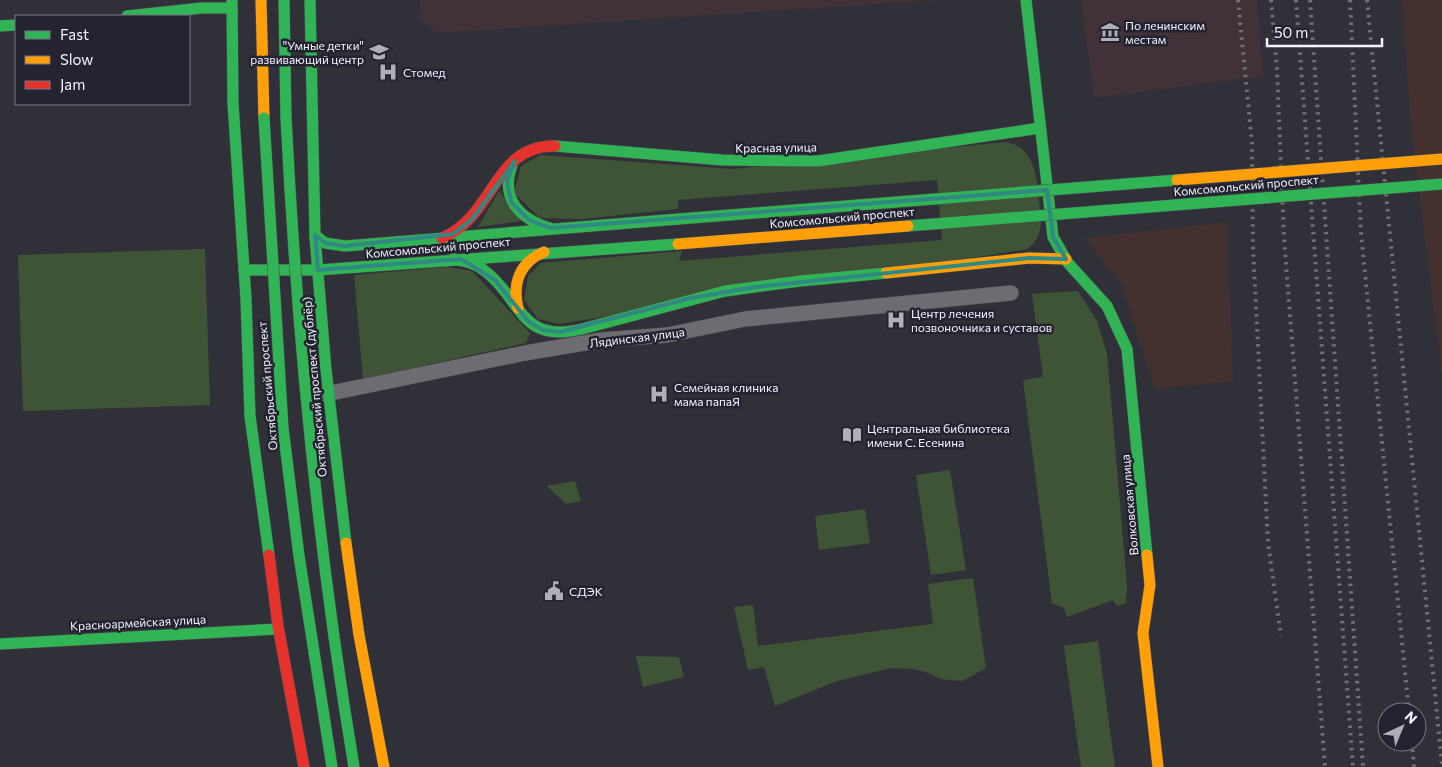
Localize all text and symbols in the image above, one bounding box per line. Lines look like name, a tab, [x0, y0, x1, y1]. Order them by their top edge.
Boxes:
legend	[15, 15, 190, 105]
scale bar	[1267, 15, 1382, 47]
place label: По ленинским местам	[1125, 18, 1205, 46]
museum icon: По ленинским местам	[1099, 21, 1121, 43]
text: 50 m	[1274, 23, 1308, 41]
text: Fast	[60, 25, 89, 43]
place label: "Умные детки" развивающий центр	[250, 38, 364, 66]
school or university icon: "Умные детки" развивающий центр	[368, 41, 390, 63]
text: Slow	[60, 50, 93, 68]
hospital icon: Стомед	[377, 61, 399, 83]
place label: Стомед	[403, 65, 446, 79]
text: Jam	[60, 75, 85, 93]
street label: Красная улица	[735, 139, 817, 155]
street label: Комсомольский проспект	[1173, 172, 1320, 198]
street label: Комсомольский проспект	[769, 204, 916, 230]
street label: Комсомольский проспект	[365, 234, 512, 260]
street label: Октябрьский проспект (дублёр)	[299, 296, 329, 478]
place label: Центр лечения позвоночника и суставов	[911, 306, 1052, 334]
hospital icon: Центр лечения позвоночника и суставов	[885, 309, 907, 331]
street label: Октябрьский проспект	[254, 321, 280, 451]
street label: Лядинская улица	[588, 324, 686, 350]
place label: Семейная клиника мама папаЯ	[674, 380, 779, 408]
hospital icon: Семейная клиника мама папаЯ	[648, 383, 670, 405]
place label: Центральная библиотека имени С. Есенина	[867, 421, 1010, 449]
library icon: Центральная библиотека имени С. Есенина	[841, 424, 863, 446]
street label: Волковская улица	[1118, 454, 1140, 556]
public building icon: СДЭК	[543, 580, 565, 602]
place label: СДЭК	[569, 584, 603, 598]
street label: Красноармейская улица	[70, 611, 206, 633]
north arrow	[1377, 702, 1427, 752]
text: N	[1402, 708, 1421, 727]

